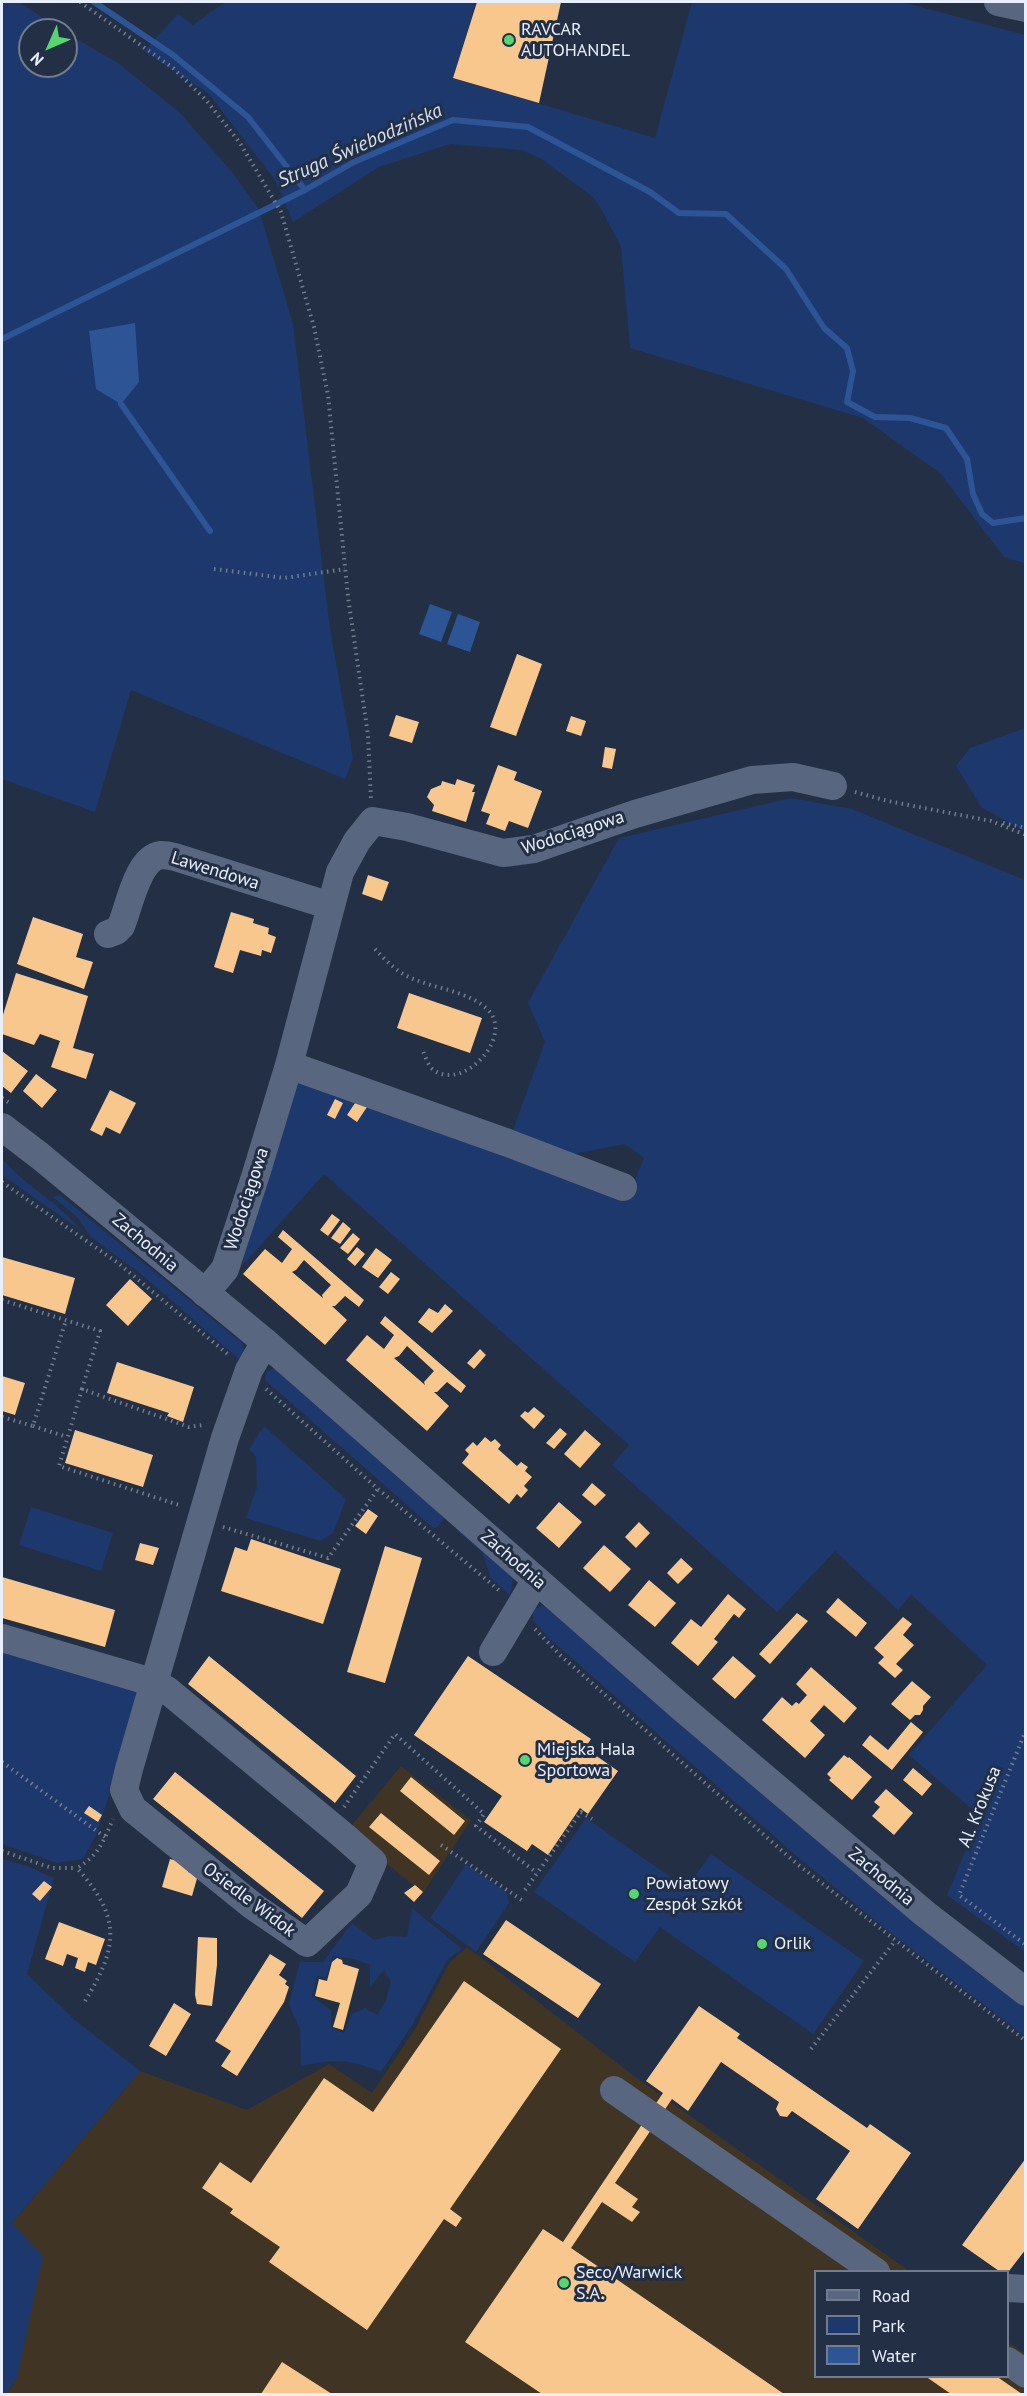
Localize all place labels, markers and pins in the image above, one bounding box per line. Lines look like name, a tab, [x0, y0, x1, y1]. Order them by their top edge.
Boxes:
place label: RAVCAR AUTOHANDEL	[521, 19, 630, 62]
marker: RAVCAR AUTOHANDEL	[502, 33, 516, 47]
place label: Miejska Hala Sportowa	[537, 1739, 635, 1782]
marker: Miejska Hala Sportowa	[518, 1753, 532, 1767]
place label: Powiatowy Zespół Szkół	[646, 1873, 742, 1916]
marker: Powiatowy Zespół Szkół	[627, 1887, 641, 1901]
place label: Orlik	[774, 1933, 811, 1955]
marker: Orlik	[755, 1937, 769, 1951]
place label: Seco/Warwick S.A.	[576, 2262, 682, 2304]
marker: Seco/Warwick S.A.	[557, 2276, 571, 2290]

